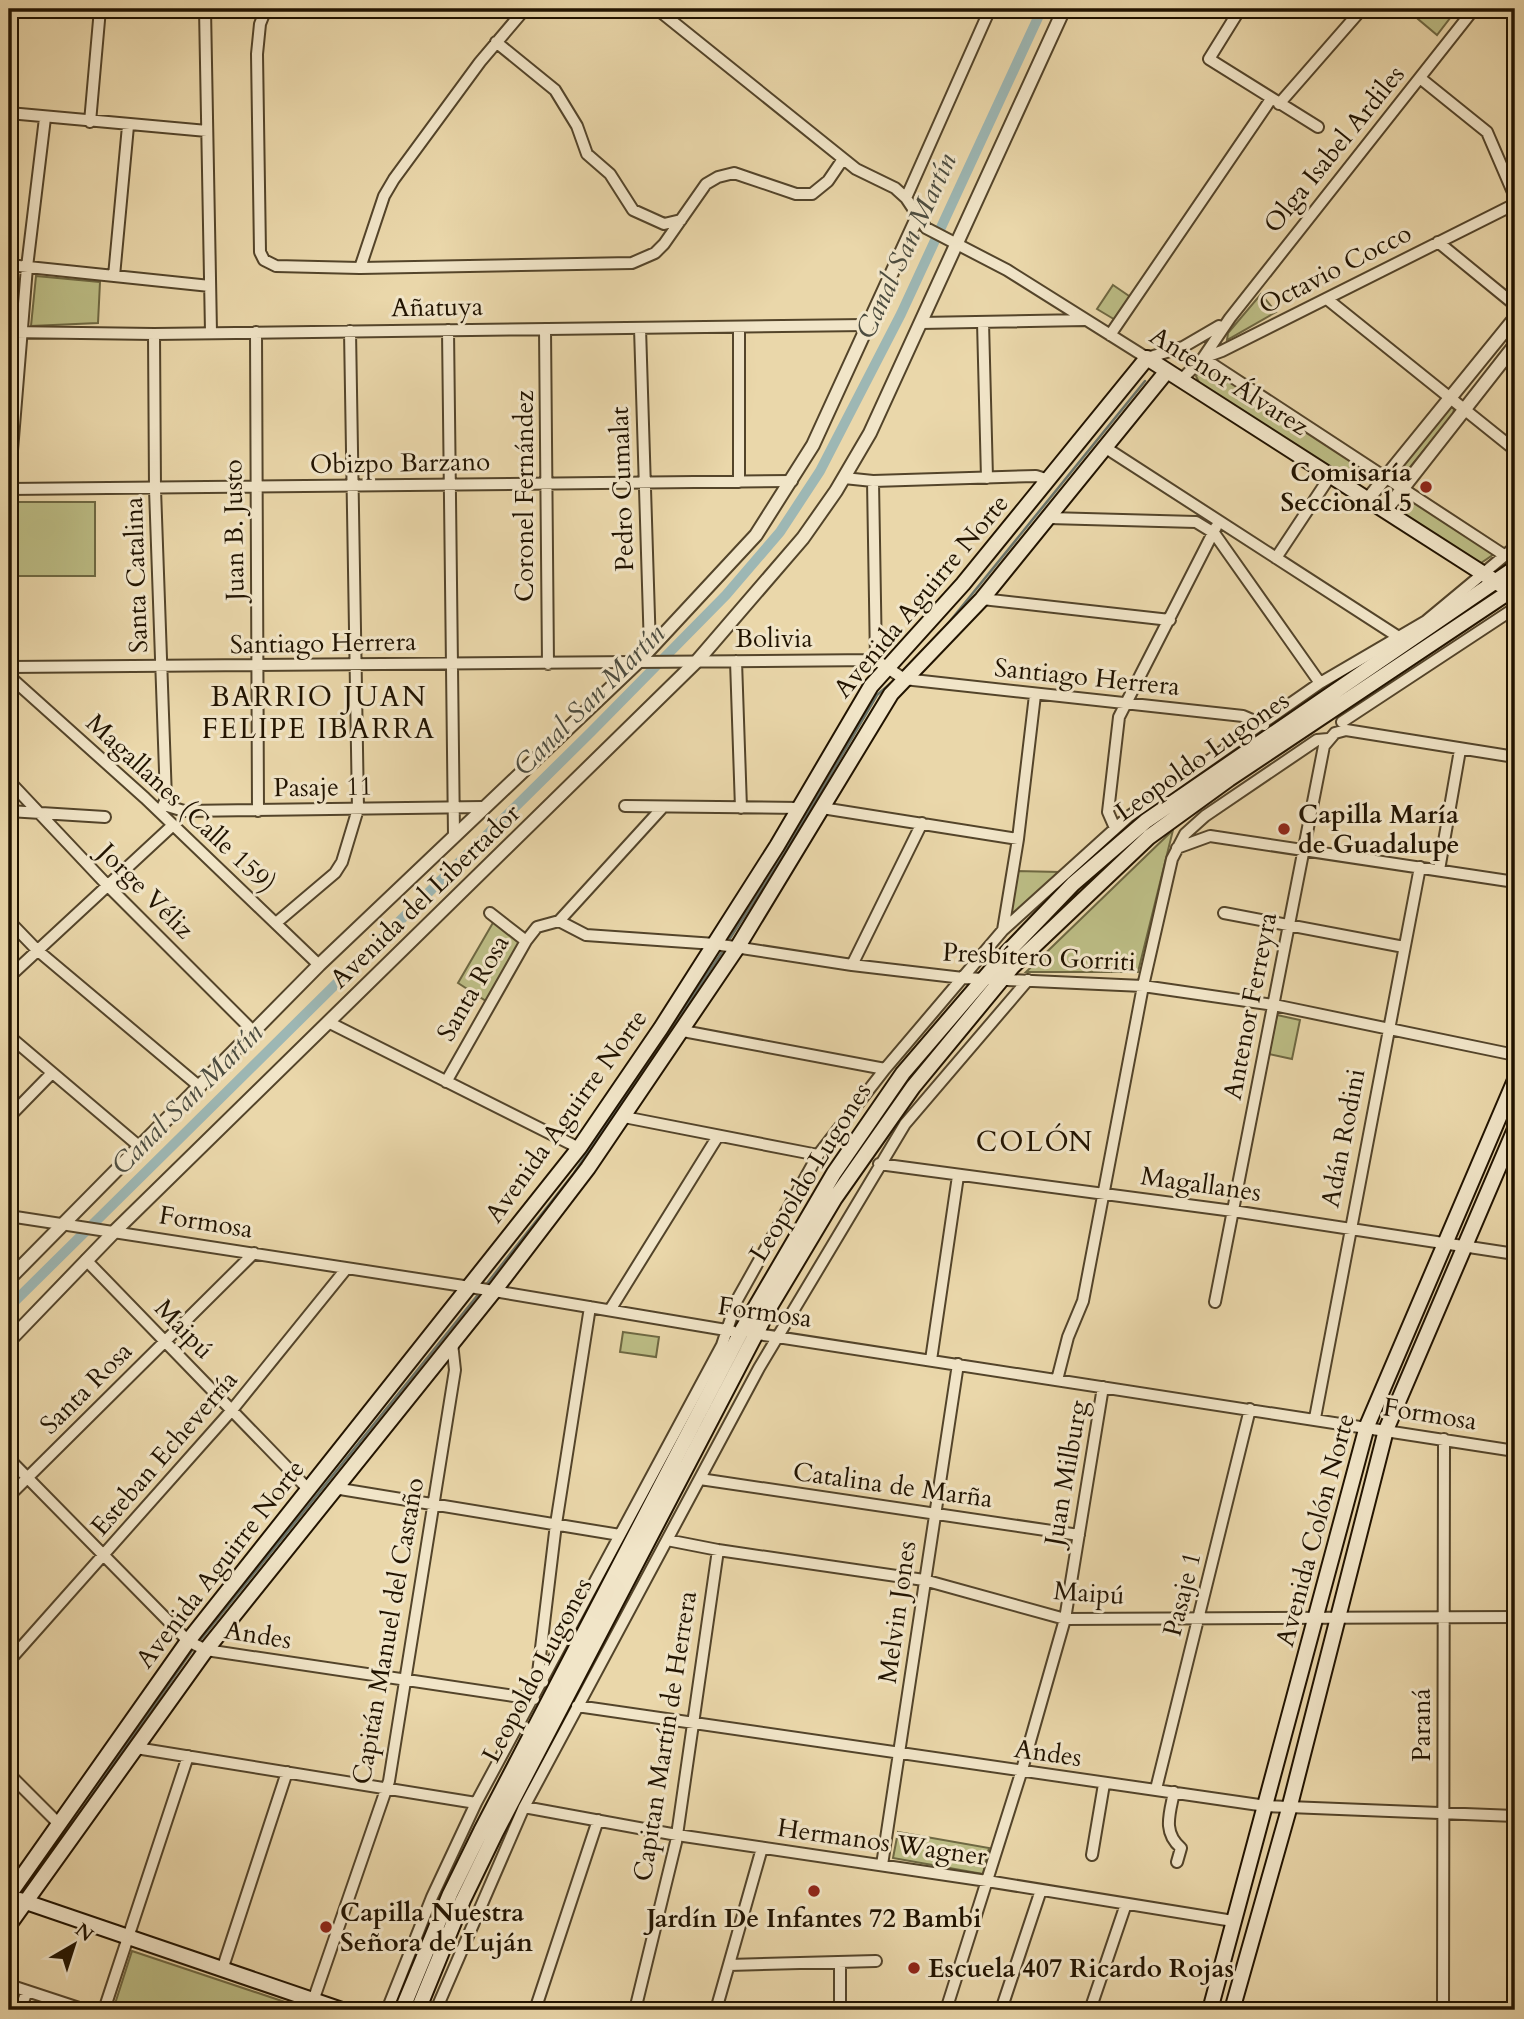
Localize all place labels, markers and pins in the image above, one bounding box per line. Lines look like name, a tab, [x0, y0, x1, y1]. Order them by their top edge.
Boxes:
place label: Comisaría Seccional 5	[1280, 455, 1412, 520]
marker: Comisaría Seccional 5	[1418, 479, 1434, 495]
place label: Capilla María de Guadalupe	[1298, 797, 1459, 862]
marker: Capilla María de Guadalupe	[1276, 821, 1292, 837]
marker: Jardín De Infantes 72 Bambi	[806, 1883, 822, 1899]
place label: Capilla Nuestra Señora de Luján	[340, 1895, 533, 1960]
place label: Jardín De Infantes 72 Bambi	[642, 1901, 982, 1936]
marker: Capilla Nuestra Señora de Luján	[318, 1919, 334, 1935]
place label: Escuela 407 Ricardo Rojas	[928, 1951, 1234, 1986]
marker: Escuela 407 Ricardo Rojas	[906, 1960, 922, 1976]

